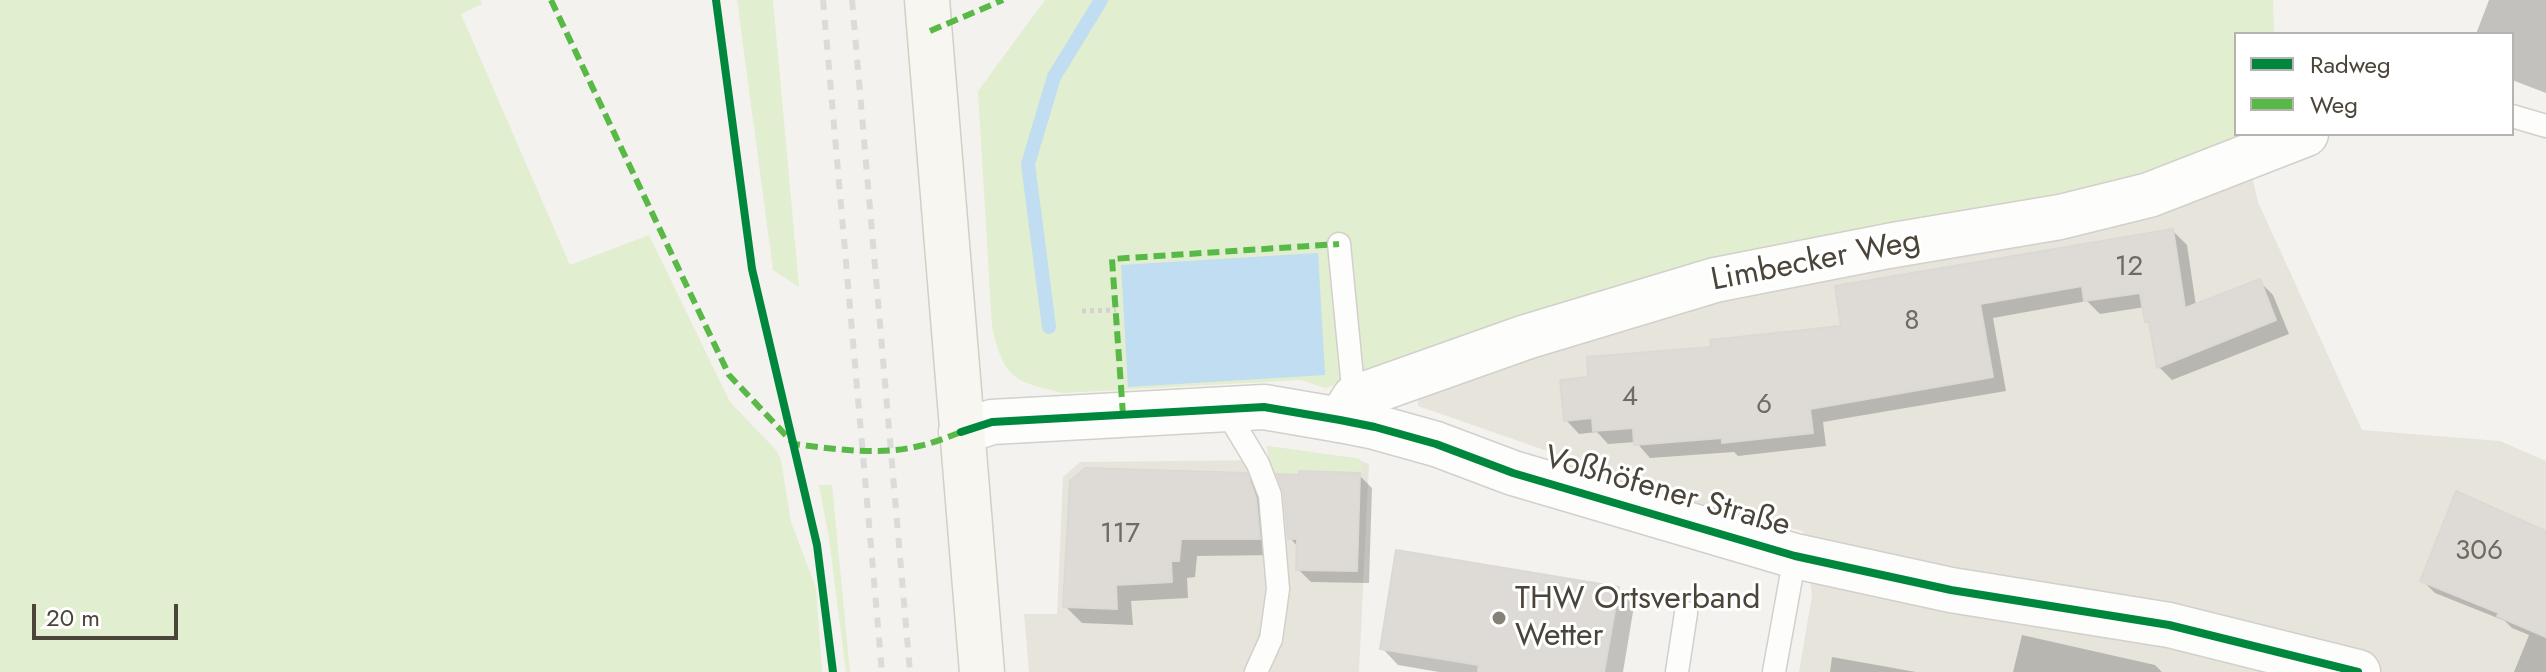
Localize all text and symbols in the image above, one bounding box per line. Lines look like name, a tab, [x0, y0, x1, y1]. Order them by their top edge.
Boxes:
legend	[2234, 32, 2514, 136]
text: Radweg	[2310, 47, 2391, 82]
text: Weg	[2310, 87, 2358, 122]
street label: Limbecker Weg	[1708, 223, 1924, 301]
house number: 12	[2115, 251, 2143, 285]
house number: 8	[1904, 305, 1920, 339]
house number: 4	[1622, 381, 1638, 415]
house number: 6	[1756, 389, 1772, 423]
street label: Voßhöfener Straße	[1540, 440, 1794, 546]
house number: 117	[1100, 518, 1140, 552]
house number: 306	[2455, 535, 2503, 569]
place label: THW Ortsverband Wetter	[1515, 581, 1760, 656]
scale bar	[36, 588, 182, 638]
text: 20 m	[46, 600, 100, 635]
marker: THW Ortsverband Wetter	[1490, 609, 1508, 627]

